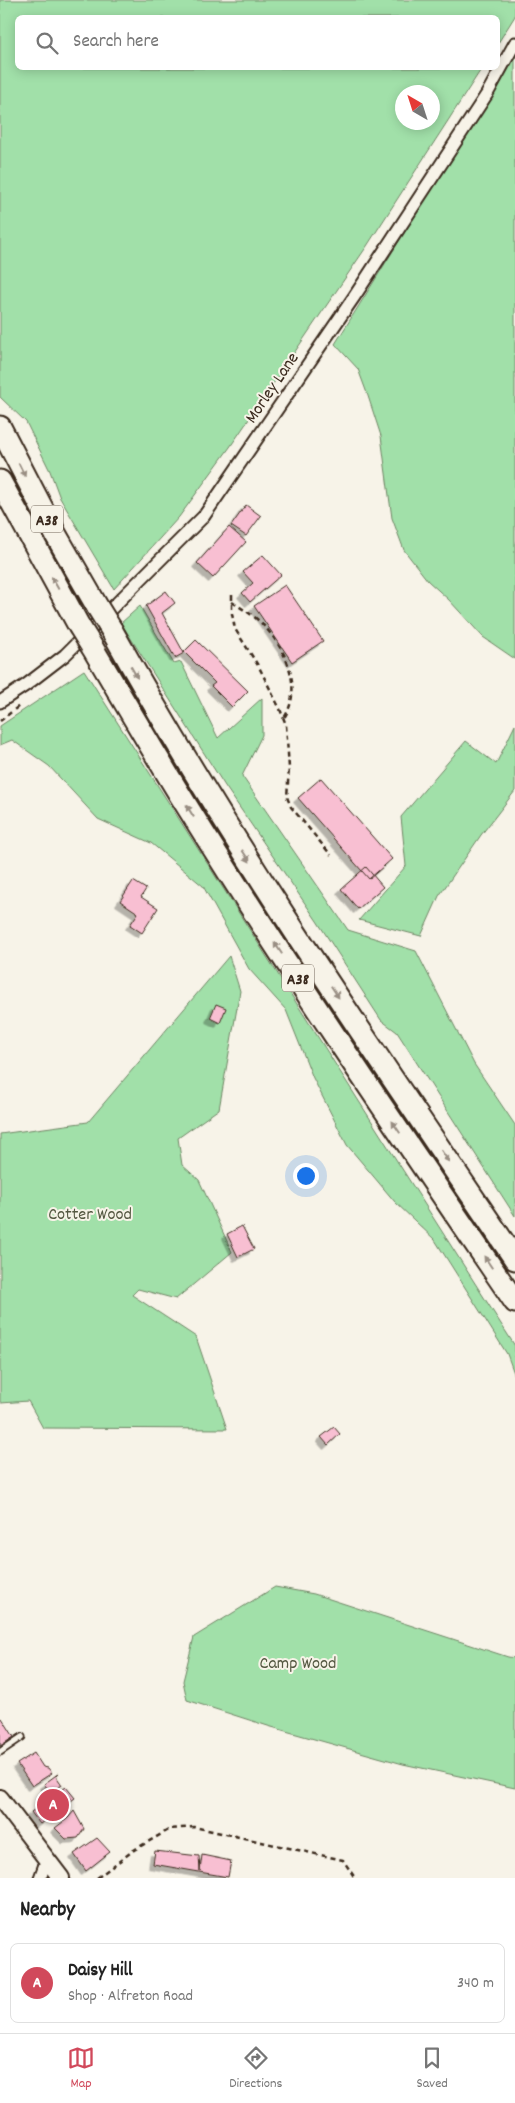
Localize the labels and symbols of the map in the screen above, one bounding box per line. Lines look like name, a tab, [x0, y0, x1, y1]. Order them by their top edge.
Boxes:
north arrow	[395, 85, 440, 130]
street label: Morley Lane	[240, 348, 306, 429]
one-way arrow	[18, 463, 26, 477]
road number: A38	[31, 506, 63, 532]
one-way arrow	[51, 576, 59, 590]
one-way arrow	[130, 665, 139, 679]
one-way arrow	[185, 805, 195, 818]
one-way arrow	[242, 849, 251, 862]
one-way arrow	[273, 941, 283, 955]
road number: A38	[282, 964, 314, 991]
one-way arrow	[330, 985, 340, 998]
one-way arrow	[391, 1121, 401, 1134]
one-way arrow	[440, 1149, 450, 1163]
your location	[293, 1163, 319, 1189]
park label: Cotter Wood	[48, 1203, 132, 1228]
one-way arrow	[483, 1255, 492, 1269]
park label: Camp Wood	[260, 1652, 336, 1677]
pin: A	[37, 1786, 69, 1824]

